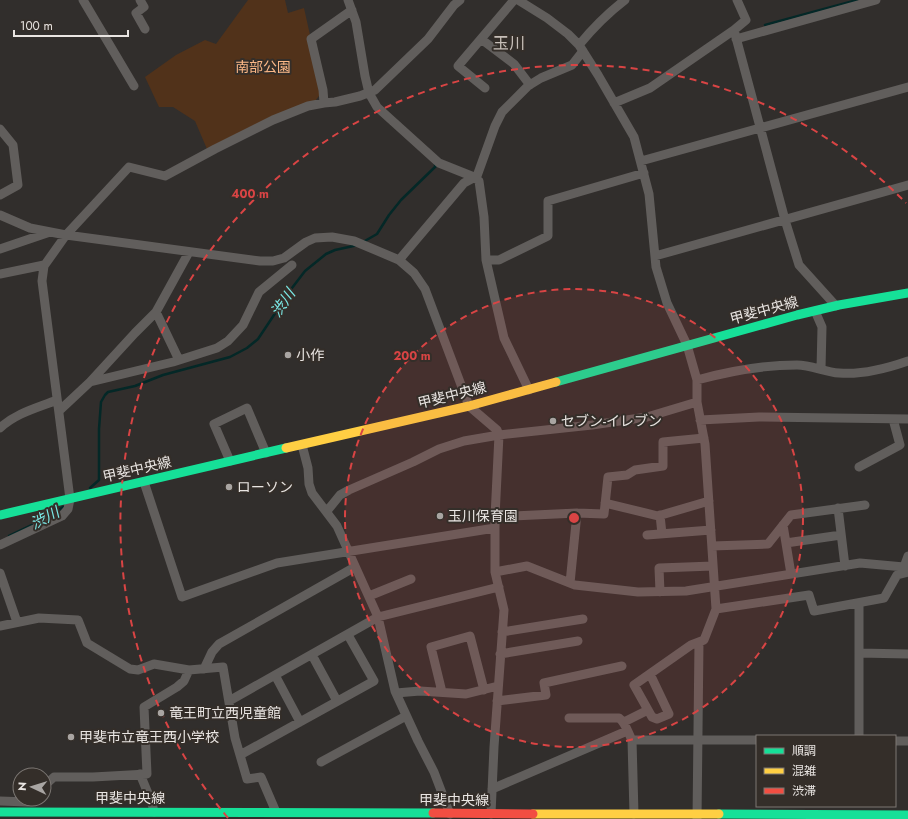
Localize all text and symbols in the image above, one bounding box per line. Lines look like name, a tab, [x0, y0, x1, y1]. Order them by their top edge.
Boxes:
scale bar	[14, 12, 128, 38]
text: 100 m	[20, 17, 53, 35]
district label: 玉川	[493, 32, 525, 55]
park label: 南部公園	[235, 57, 291, 77]
text: 400 m	[231, 185, 269, 203]
water label: 渋川	[265, 283, 302, 322]
street label: 甲斐中央線	[728, 291, 800, 329]
place label: 小作	[296, 345, 324, 365]
text: 200 m	[393, 347, 431, 365]
marker: 小作	[283, 350, 293, 360]
street label: 甲斐中央線	[416, 377, 488, 413]
place label: セブン-イレブン	[561, 411, 662, 431]
marker: セブン-イレブン	[548, 416, 558, 426]
street label: 甲斐中央線	[101, 451, 173, 487]
place label: ローソン	[237, 477, 293, 497]
marker: ローソン	[224, 482, 234, 492]
water label: 渋川	[27, 500, 65, 535]
place label: 玉川保育園	[448, 506, 518, 526]
marker: 玉川保育園	[435, 511, 445, 521]
centre of rings	[567, 511, 581, 525]
place label: 竜王町立西児童館	[169, 703, 281, 723]
marker: 竜王町立西児童館	[156, 708, 166, 718]
place label: 甲斐市立竜王西小学校	[79, 727, 219, 747]
marker: 甲斐市立竜王西小学校	[66, 732, 76, 742]
legend	[756, 735, 896, 807]
text: 順調	[792, 742, 816, 760]
text: 混雑	[792, 762, 816, 780]
north arrow	[12, 767, 52, 807]
text: N	[14, 781, 30, 791]
text: 渋滞	[792, 782, 816, 800]
street label: 甲斐中央線	[95, 788, 165, 808]
street label: 甲斐中央線	[419, 790, 489, 810]

